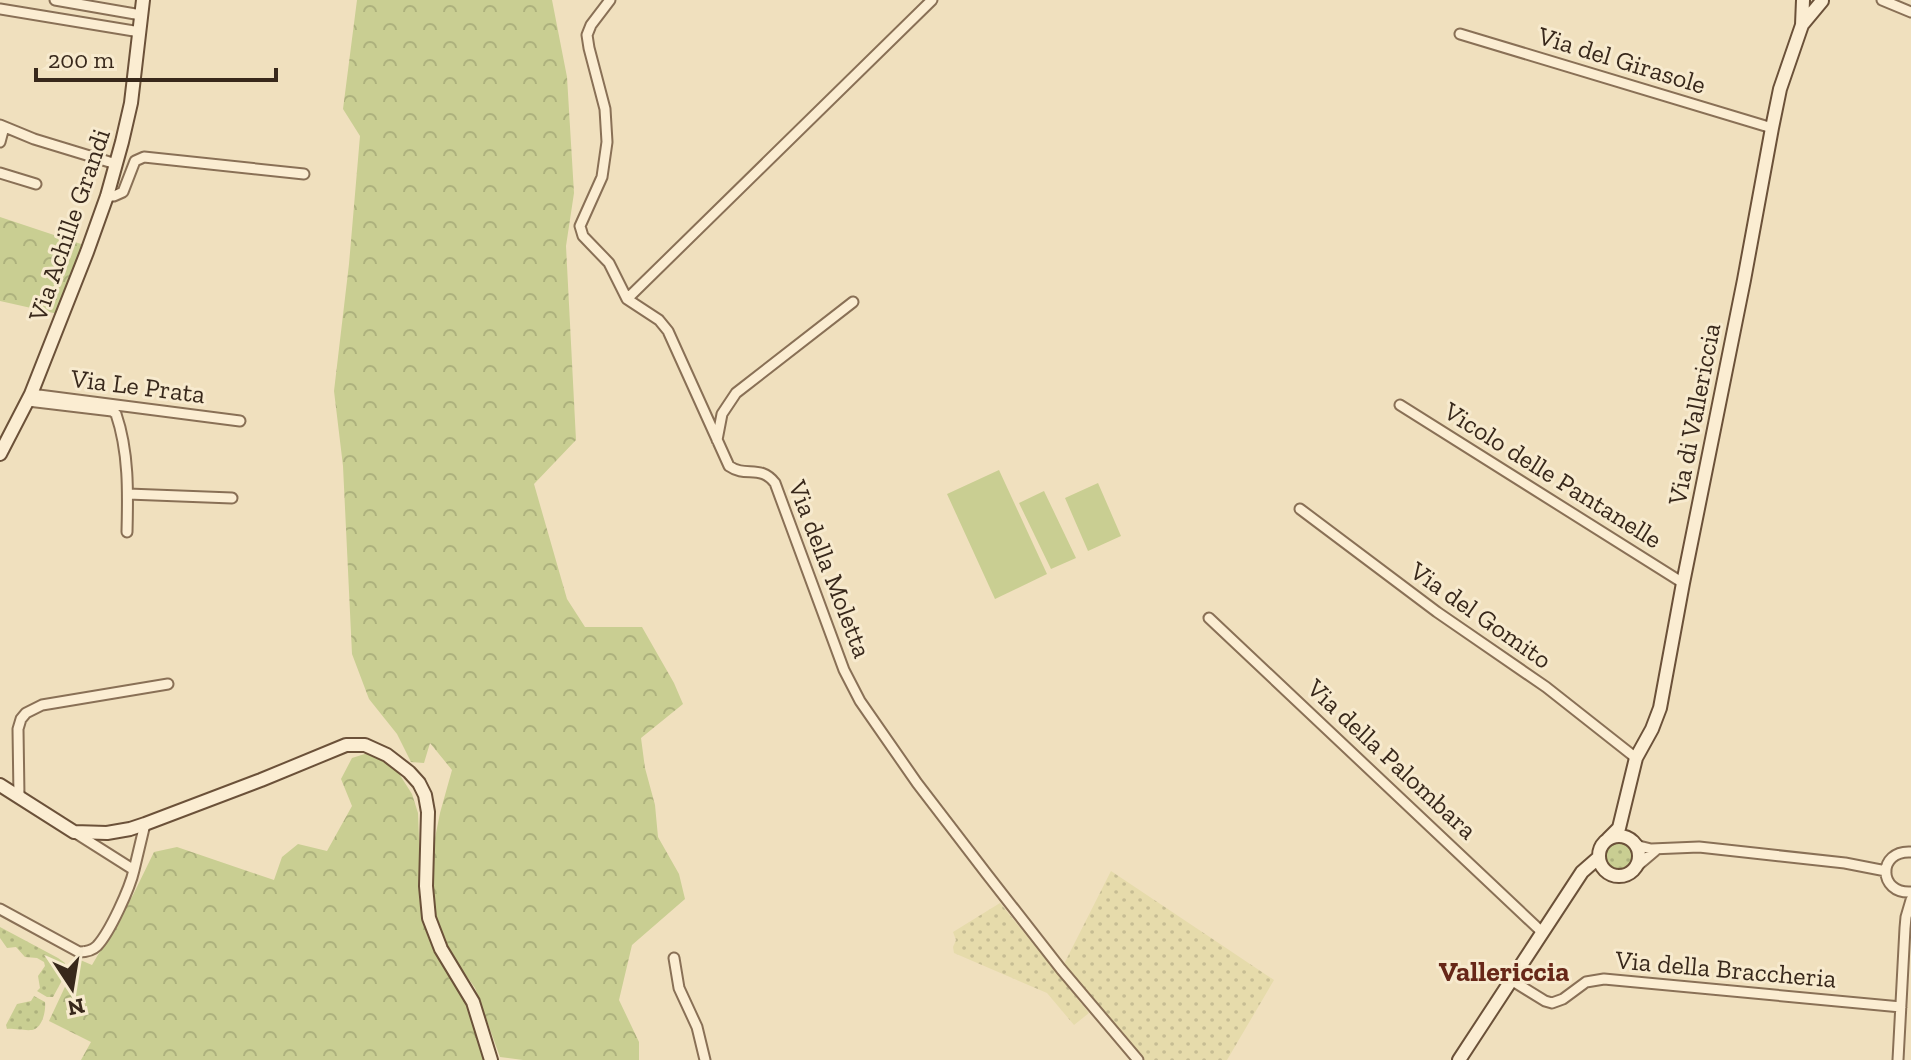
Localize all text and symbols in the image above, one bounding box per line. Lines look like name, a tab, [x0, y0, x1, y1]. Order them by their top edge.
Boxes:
street label: Via del Girasole	[1533, 19, 1710, 101]
scale bar	[36, 32, 276, 82]
text: 200 m	[48, 45, 114, 74]
street label: Via Achille Grandi	[21, 125, 117, 326]
street label: Via di Vallericcia	[1660, 320, 1727, 509]
street label: Via Le Prata	[68, 362, 207, 410]
street label: Vicolo delle Pantanelle	[1437, 394, 1668, 555]
street label: Via della Moletta	[781, 475, 879, 663]
street label: Via del Gomito	[1403, 554, 1558, 676]
street label: Via della Palombara	[1300, 671, 1484, 846]
street label: Via della Braccheria	[1613, 943, 1838, 995]
north arrow	[32, 948, 112, 1028]
district label: Vallericcia	[1439, 955, 1569, 988]
text: N	[65, 992, 87, 1022]

